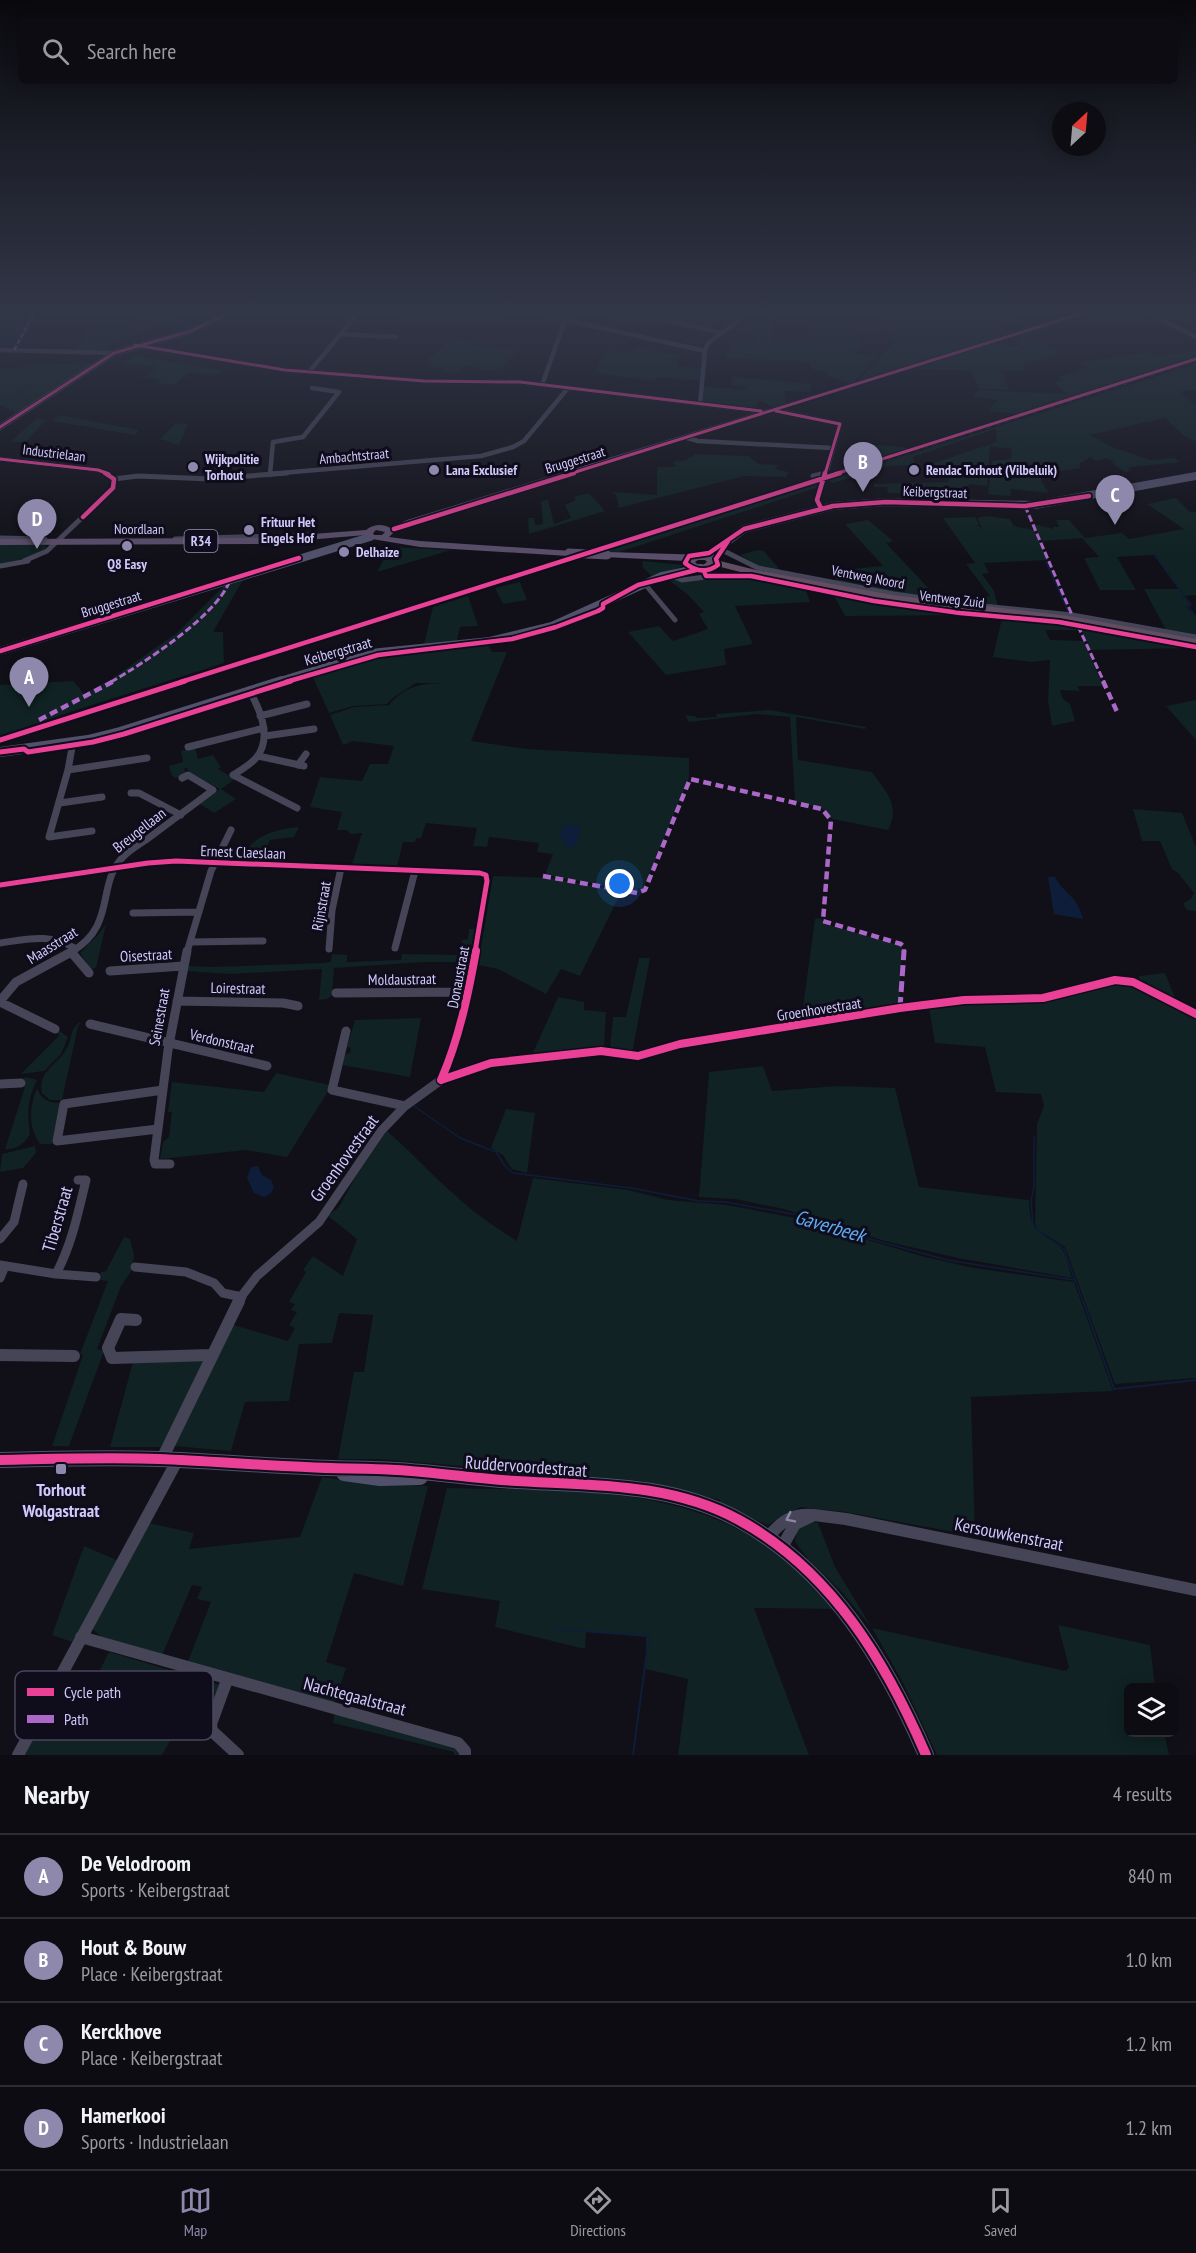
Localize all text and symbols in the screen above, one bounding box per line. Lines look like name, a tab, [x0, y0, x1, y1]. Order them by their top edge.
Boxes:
search box	[18, 18, 1178, 84]
icon: search	[39, 35, 72, 68]
text: Search here	[87, 37, 176, 65]
north arrow	[1052, 102, 1106, 156]
street label: Industrielaan	[21, 440, 87, 466]
street label: Bruggestraat	[543, 442, 607, 478]
pin: B	[844, 442, 882, 492]
street label: Ambachtstraat	[318, 444, 390, 468]
place label: Wijkpolitie Torhout	[204, 450, 259, 484]
marker: Wijkpolitie Torhout	[186, 460, 200, 474]
place label: Lana Exclusief	[446, 461, 518, 479]
place label: Rendac Torhout (Vilbeluik)	[926, 461, 1057, 479]
marker: Lana Exclusief	[427, 463, 441, 477]
marker: Rendac Torhout (Vilbeluik)	[907, 463, 921, 477]
pin: C	[1096, 476, 1134, 525]
street label: Keibergstraat	[903, 482, 968, 502]
pin: D	[18, 500, 57, 549]
place label: Frituur Het Engels Hof	[261, 513, 315, 547]
street label: Noordlaan	[114, 520, 164, 538]
marker: Frituur Het Engels Hof	[242, 523, 256, 537]
road number: R34	[184, 530, 218, 552]
marker: Q8 Easy	[120, 539, 134, 553]
place label: Delhaize	[356, 543, 399, 561]
marker: Delhaize	[337, 545, 351, 559]
place label: Q8 Easy	[107, 555, 147, 573]
street label: Ventweg Noord	[829, 561, 906, 593]
street label: Bruggestraat	[79, 586, 143, 622]
street label: Ventweg Zuid	[918, 586, 985, 612]
street label: Keibergstraat	[302, 632, 374, 670]
pin: A	[9, 658, 48, 707]
street label: Breugellaan	[109, 803, 169, 857]
street label: Ernest Claeslaan	[200, 841, 286, 863]
your location	[605, 869, 634, 898]
street label: Rijnstraat	[307, 880, 335, 932]
street label: Maasstraat	[23, 922, 81, 968]
street label: Oisestraat	[119, 944, 173, 966]
street label: Donaustraat	[443, 944, 473, 1010]
street label: Moldaustraat	[368, 969, 436, 989]
street label: Loirestraat	[210, 978, 266, 998]
street label: Seinestraat	[145, 987, 173, 1047]
street label: Groenhovestraat	[775, 993, 863, 1025]
street label: Verdonstraat	[187, 1024, 256, 1058]
street label: Groenhovestraat	[305, 1110, 383, 1206]
street label: Tiberstraat	[37, 1183, 77, 1255]
water label: Gaverbeek	[792, 1204, 870, 1249]
street label: Ruddervoordestraat	[464, 1450, 588, 1482]
marker: Torhout Wolgastraat	[54, 1462, 68, 1476]
place label: Torhout Wolgastraat	[22, 1478, 100, 1522]
one-way arrow	[786, 1510, 797, 1522]
street label: Kersouwkenstraat	[953, 1512, 1065, 1556]
legend	[15, 1671, 213, 1740]
street label: Nachtegaalstraat	[301, 1671, 409, 1721]
text: Cycle path	[64, 1682, 121, 1702]
map controls	[1124, 1683, 1178, 1737]
button: layers	[1124, 1683, 1178, 1737]
text: Path	[64, 1709, 89, 1729]
text: Nearby	[24, 1778, 89, 1811]
text: 4 results	[1113, 1781, 1172, 1807]
text: De Velodroom	[81, 1849, 191, 1877]
text: A	[38, 1863, 49, 1889]
text: 840 m	[1128, 1863, 1172, 1889]
text: Sports · Keibergstraat	[81, 1877, 230, 1903]
text: Hout & Bouw	[81, 1933, 186, 1961]
text: B	[39, 1947, 48, 1973]
text: 1.0 km	[1125, 1947, 1172, 1973]
text: Place · Keibergstraat	[81, 1961, 222, 1987]
text: Kerckhove	[81, 2017, 162, 2045]
text: C	[39, 2031, 48, 2057]
text: 1.2 km	[1125, 2031, 1172, 2057]
text: Place · Keibergstraat	[81, 2045, 222, 2071]
text: Hamerkooi	[81, 2101, 166, 2129]
text: D	[38, 2115, 49, 2141]
text: 1.2 km	[1125, 2115, 1172, 2141]
text: Sports · Industrielaan	[81, 2129, 228, 2155]
tab: Map	[179, 2184, 212, 2240]
tab: Directions	[570, 2184, 626, 2240]
tab: Saved	[984, 2184, 1017, 2240]

